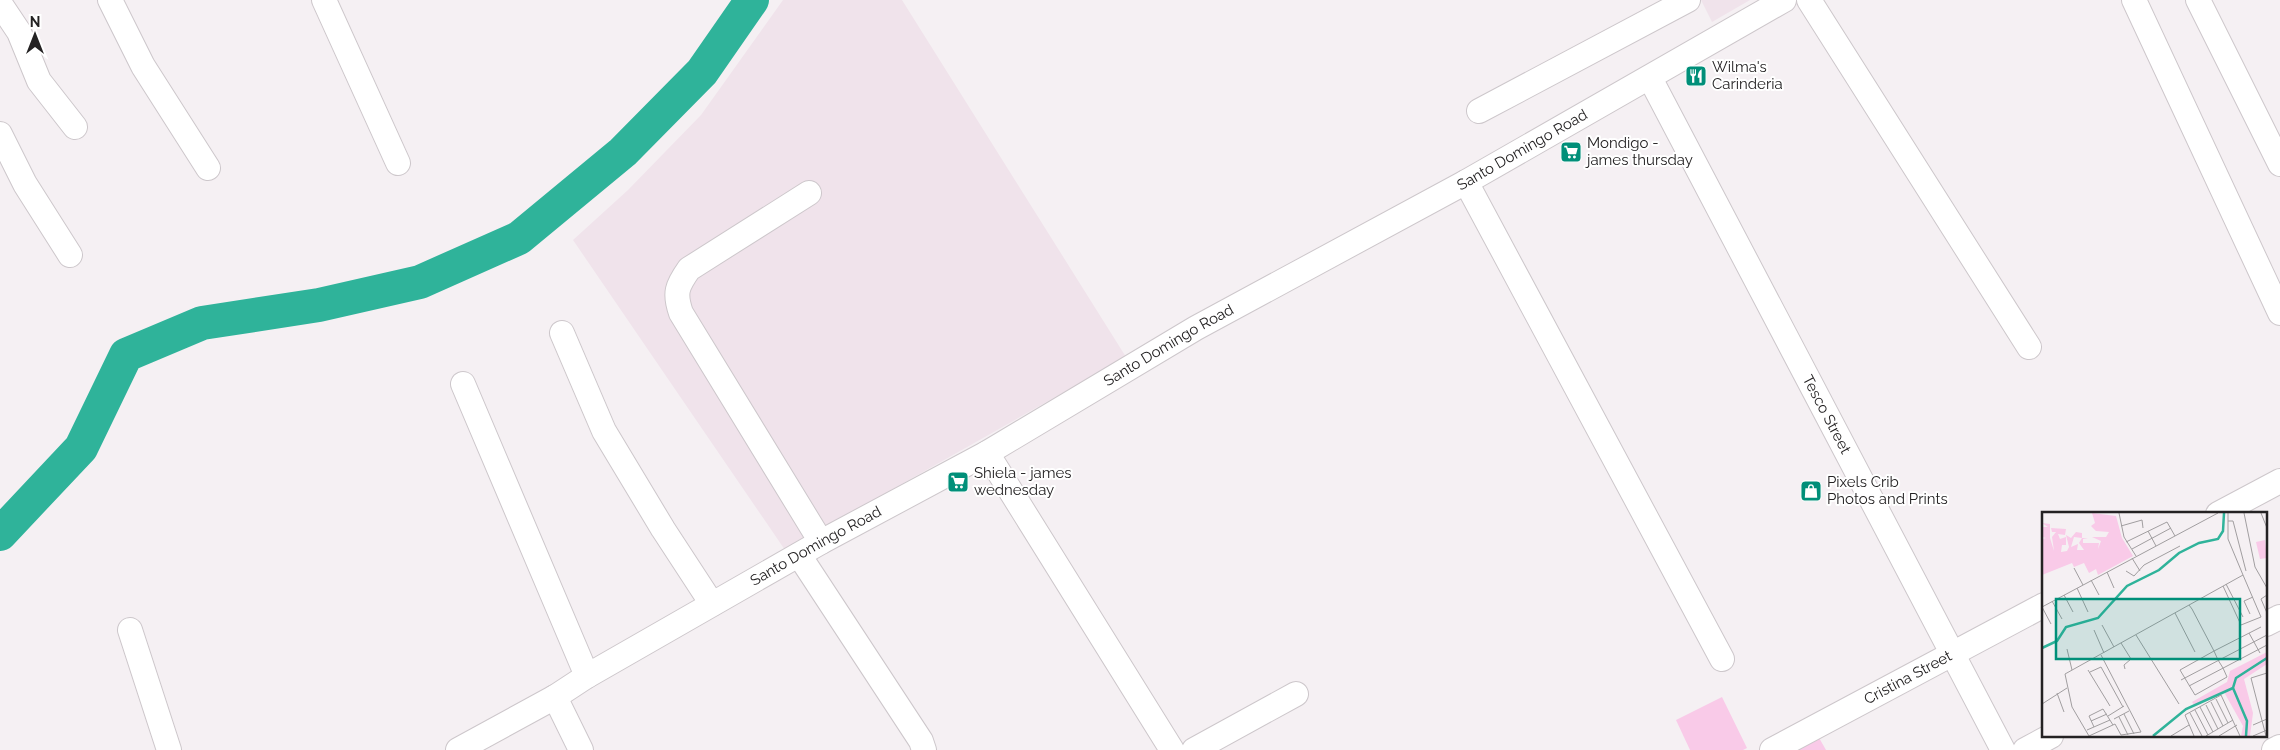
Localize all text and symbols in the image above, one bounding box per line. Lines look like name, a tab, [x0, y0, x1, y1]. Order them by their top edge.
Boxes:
north arrow	[10, 10, 60, 60]
text: N	[30, 14, 40, 30]
place label: Wilma's Carinderia	[1712, 58, 1783, 93]
restaurant icon: Wilma's Carinderia	[1684, 64, 1708, 88]
street label: Santo Domingo Road	[1454, 105, 1591, 194]
place label: Mondigo - james thursday	[1585, 134, 1693, 169]
supermarket icon: Mondigo - james thursday	[1559, 140, 1583, 164]
street label: Santo Domingo Road	[1100, 300, 1237, 390]
street label: Tesco Street	[1799, 372, 1855, 457]
place label: Shiela - james wednesday	[974, 464, 1072, 499]
supermarket icon: Shiela - james wednesday	[946, 470, 970, 494]
place label: Pixels Crib Photos and Prints	[1827, 473, 1948, 508]
shop icon: Pixels Crib Photos and Prints	[1799, 479, 1823, 503]
street label: Santo Domingo Road	[747, 502, 884, 590]
inset map	[2042, 512, 2268, 738]
street label: Cristina Street	[1861, 647, 1955, 708]

